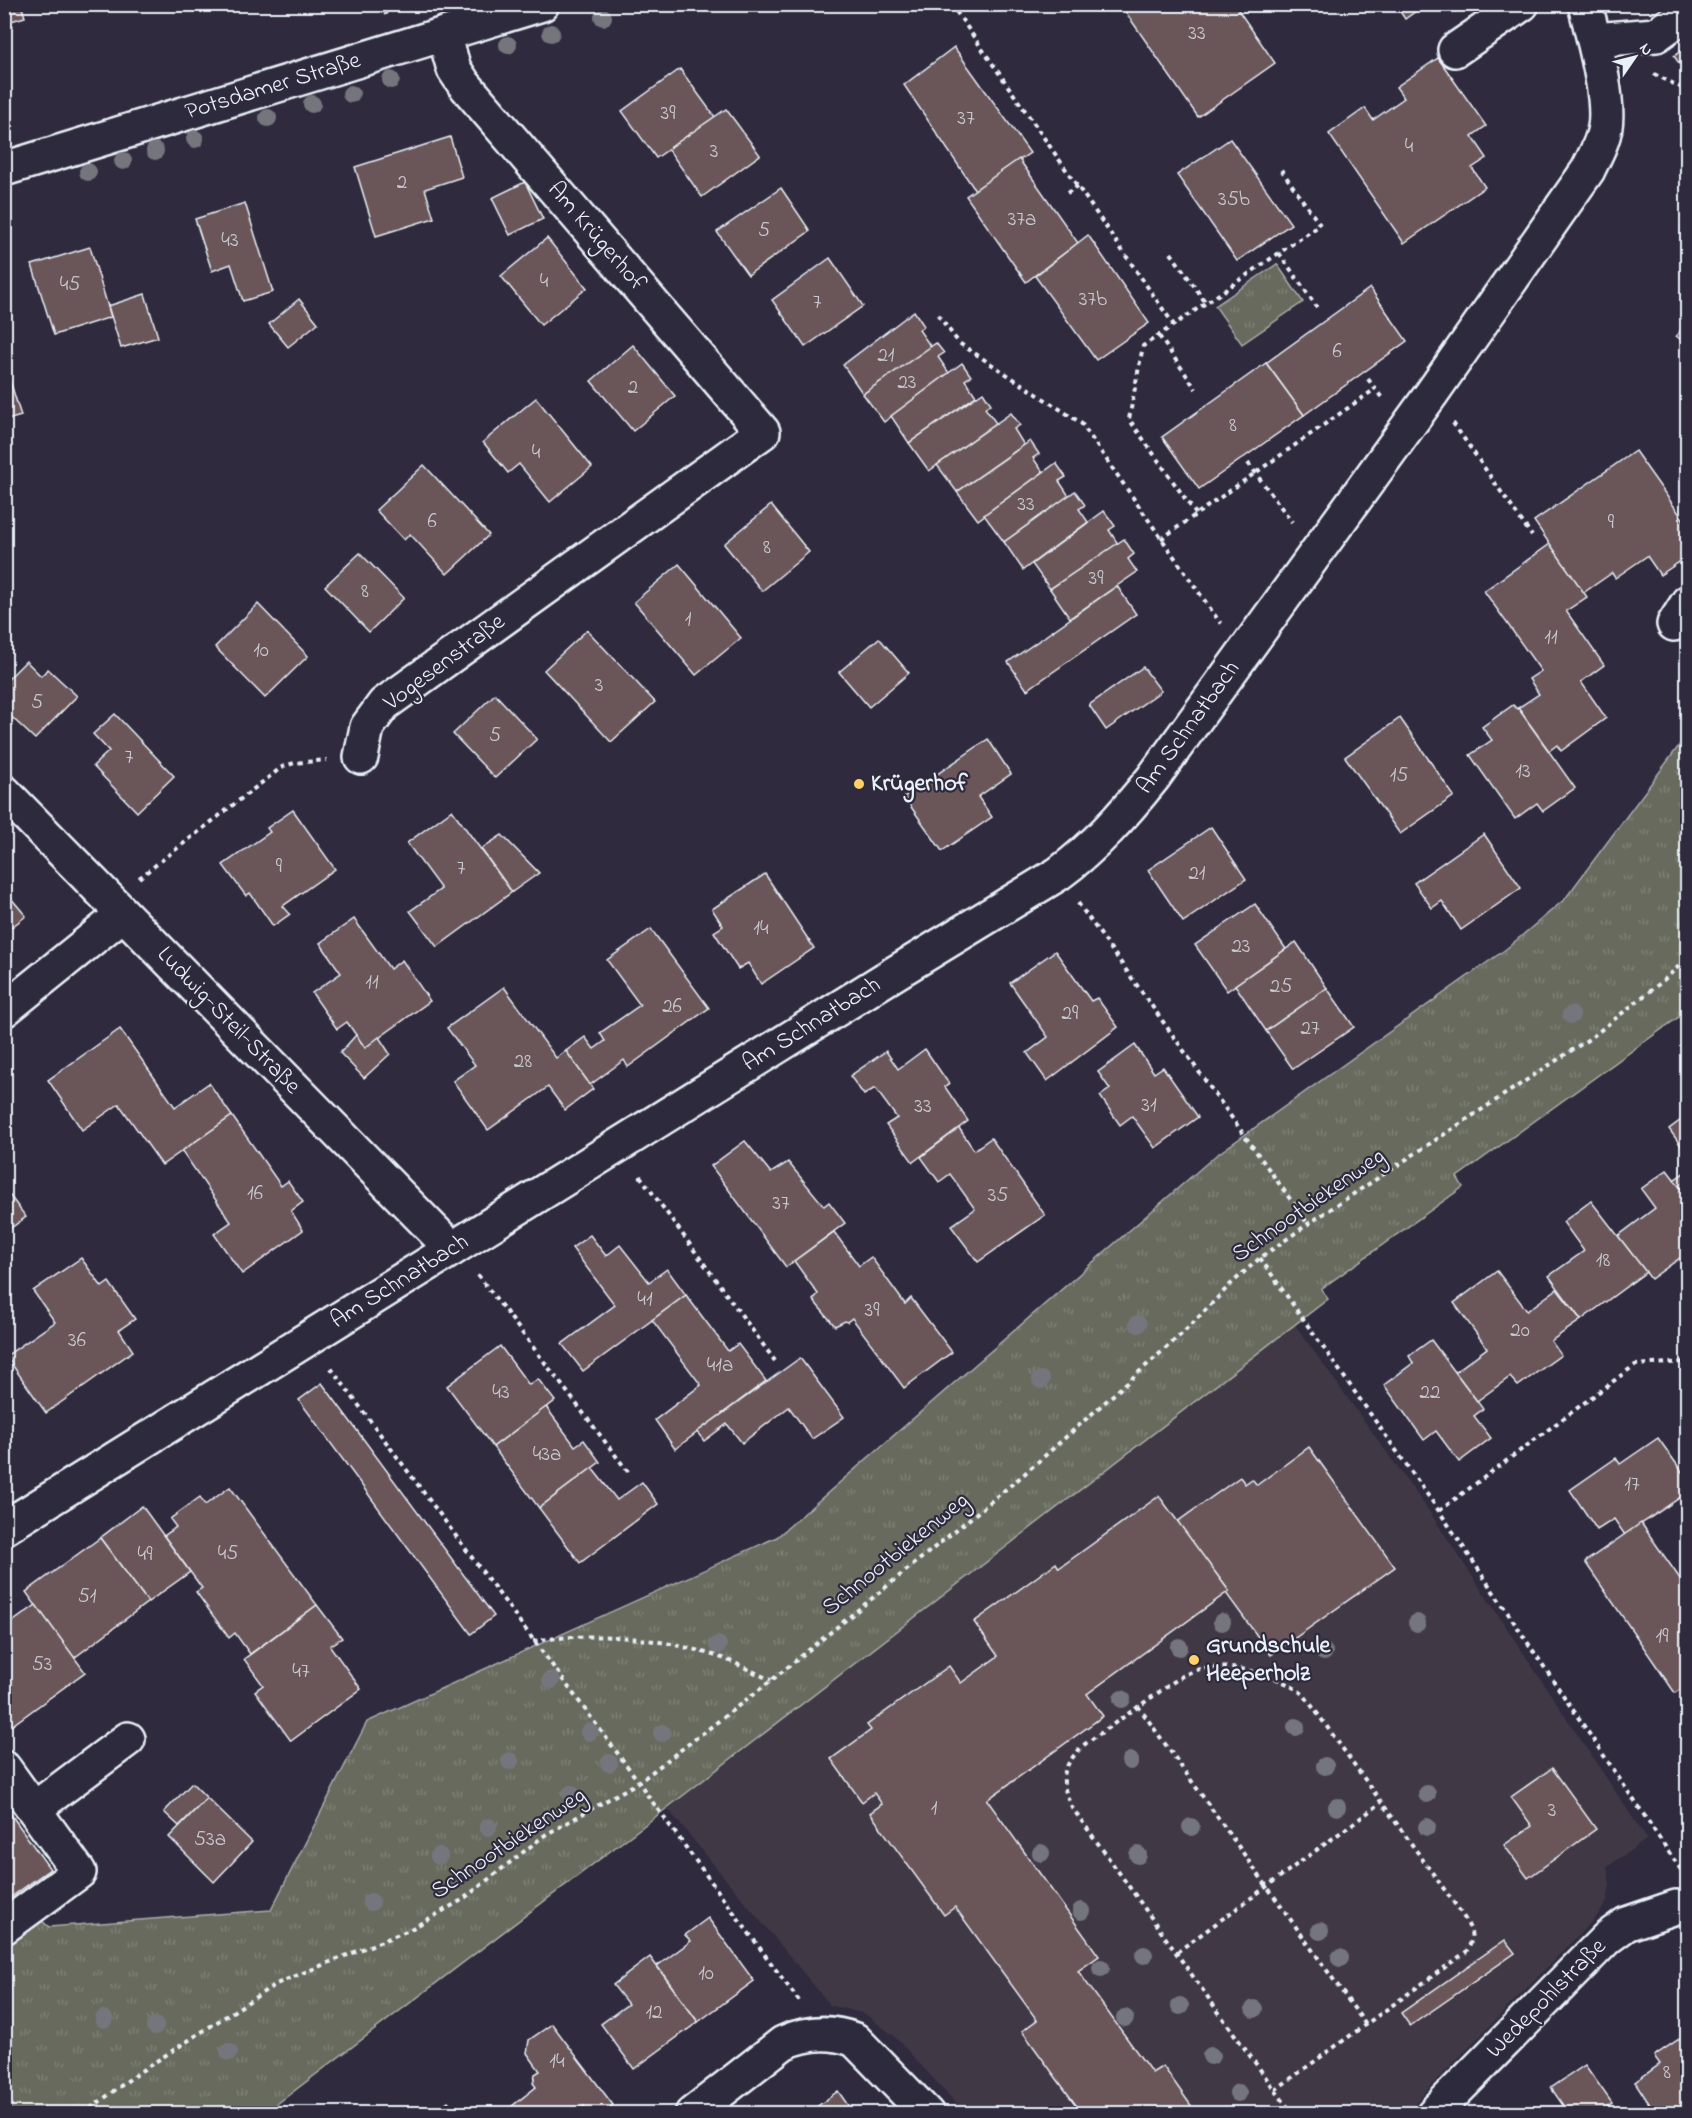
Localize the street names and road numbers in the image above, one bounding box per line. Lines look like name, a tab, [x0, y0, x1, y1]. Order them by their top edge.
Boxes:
street label: Potsdamer Straße	[181, 44, 365, 130]
street label: Am Krügerhof	[538, 174, 654, 301]
street label: Vogesenstraße	[376, 606, 513, 721]
street label: Am Schnatbach	[1129, 654, 1249, 802]
street label: Ludwig-Steil-Straße	[148, 939, 308, 1103]
street label: Am Schnatbach	[736, 968, 888, 1082]
street label: Schnootbiekenweg	[1225, 1140, 1393, 1272]
street label: Am Schnatbach	[324, 1225, 476, 1339]
street label: Schnootbiekenweg	[815, 1485, 977, 1625]
street label: Schnootbiekenweg	[424, 1779, 594, 1909]
street label: Wedepohlstraße	[1479, 1931, 1615, 2067]

